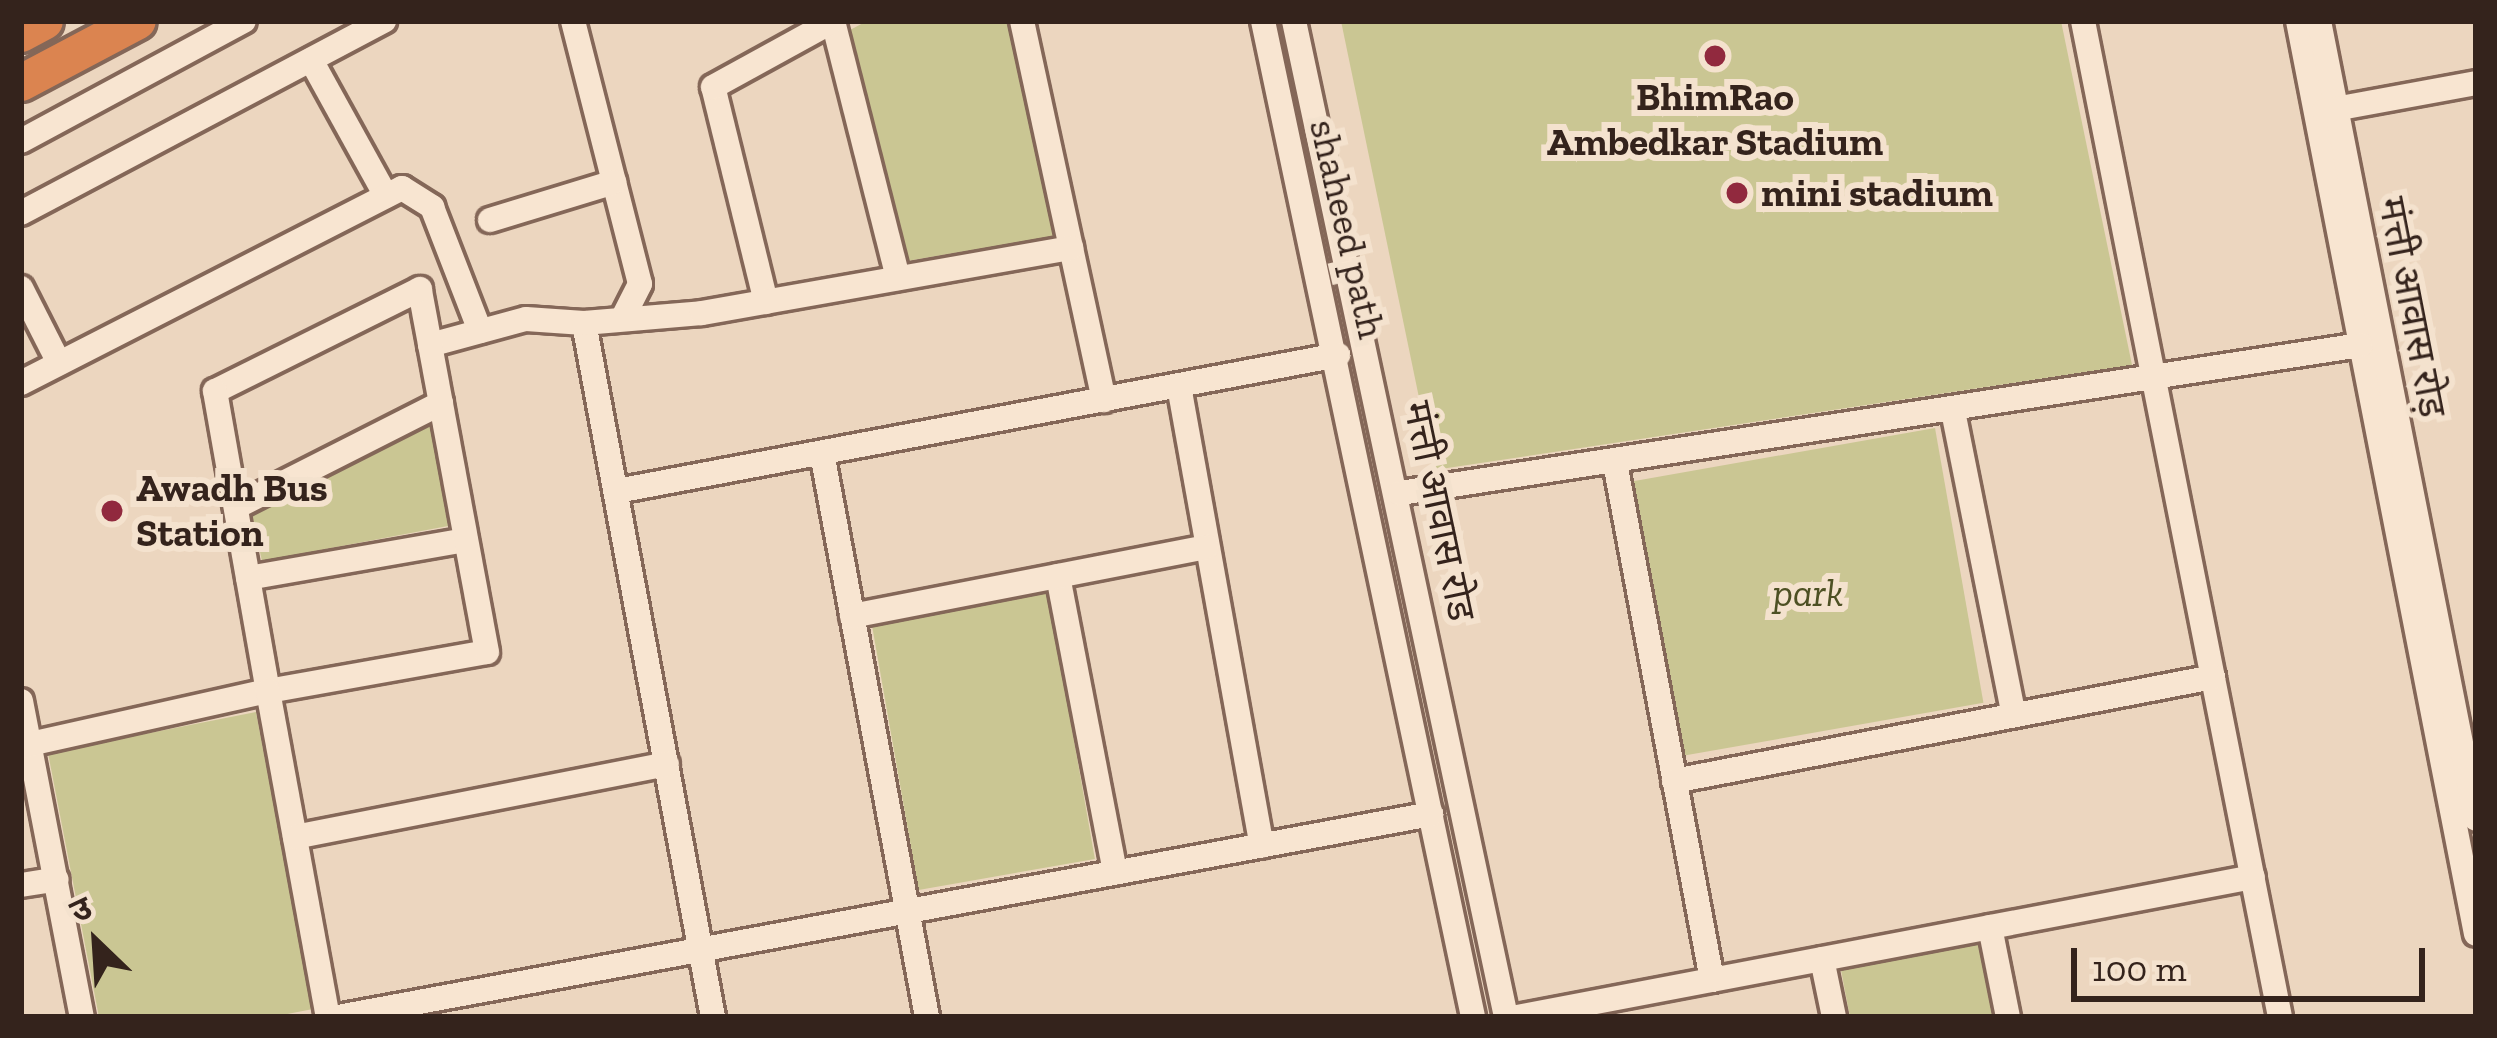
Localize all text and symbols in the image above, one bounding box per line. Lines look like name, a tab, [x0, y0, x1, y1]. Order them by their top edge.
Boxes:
marker: BhimRao Ambedkar Stadium	[1702, 43, 1728, 69]
place label: BhimRao Ambedkar Stadium	[1546, 75, 1884, 166]
street label: shaheed path	[1299, 115, 1395, 343]
place label: mini stadium	[1761, 170, 1993, 216]
marker: mini stadium	[1724, 180, 1750, 206]
street label: मंत्ती आवास रोड़	[2368, 193, 2456, 421]
street label: मंत्ती आवास रोड	[1393, 397, 1485, 625]
place label: Awadh Bus Station	[136, 466, 328, 557]
marker: Awadh Bus Station	[99, 498, 125, 524]
park label: park	[1773, 570, 1843, 616]
north arrow	[36, 882, 156, 1002]
text: उ	[64, 887, 98, 931]
scale bar	[2077, 924, 2431, 998]
text: 100 m	[2092, 947, 2187, 990]

